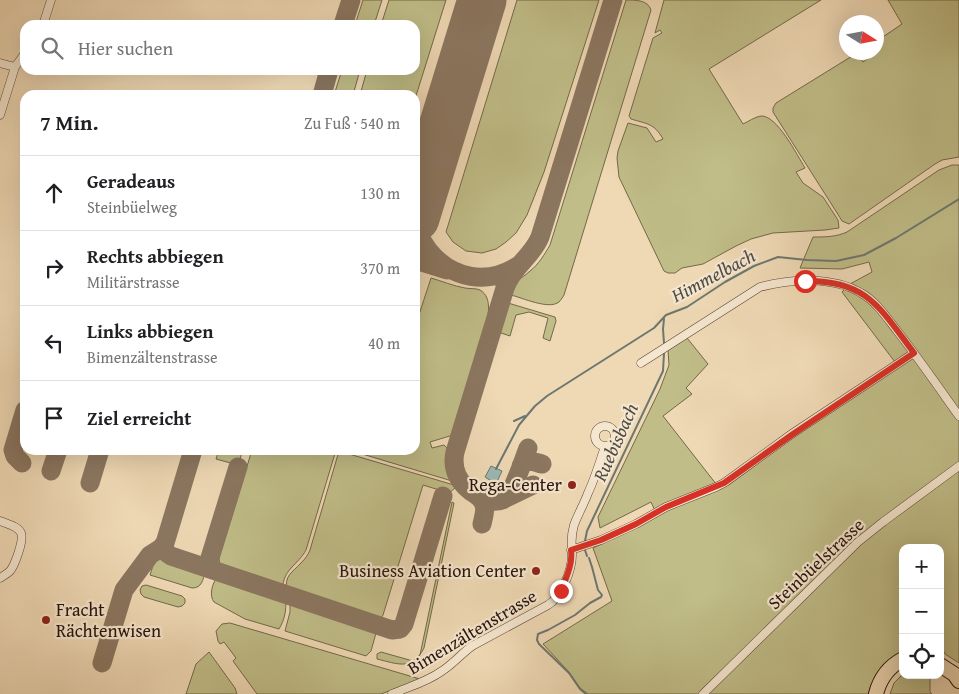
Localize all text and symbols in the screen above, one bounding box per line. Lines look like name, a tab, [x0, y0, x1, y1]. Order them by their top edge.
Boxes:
north arrow	[839, 15, 884, 60]
search box	[20, 20, 420, 75]
icon: search	[38, 34, 66, 62]
text: Hier suchen	[78, 34, 173, 62]
text: 7 Min.	[40, 107, 98, 138]
text: Zu Fuß · 540 m	[304, 111, 400, 135]
text: Geradeaus	[87, 167, 175, 195]
icon: ahead	[40, 179, 68, 207]
text: 130 m	[360, 181, 400, 205]
text: Steinbüelweg	[87, 195, 177, 219]
water label: Himmelbach	[665, 241, 760, 309]
text: Rechts abbiegen	[87, 242, 224, 270]
icon: right	[40, 254, 68, 282]
text: 370 m	[360, 256, 400, 280]
text: Militärstrasse	[87, 270, 180, 294]
route start	[794, 270, 817, 293]
text: Links abbiegen	[87, 317, 213, 345]
icon: left	[40, 329, 68, 357]
text: 40 m	[368, 331, 400, 355]
text: Bimenzältenstrasse	[87, 345, 218, 369]
water label: Ruebisbach	[585, 398, 645, 487]
icon: arrive	[40, 404, 68, 432]
text: Ziel erreicht	[87, 404, 191, 432]
place label: Rega-Center	[469, 471, 563, 498]
marker: Rega-Center	[566, 479, 578, 491]
street label: Steinbüelstrasse	[761, 512, 870, 616]
map controls	[899, 544, 944, 679]
button: +	[899, 544, 944, 589]
place label: Business Aviation Center	[339, 557, 527, 584]
marker: Business Aviation Center	[530, 565, 542, 577]
route end	[550, 580, 573, 603]
street label: Bimenzältenstrasse	[402, 582, 542, 681]
button: −	[899, 589, 944, 634]
place label: Fracht Rächtenwisen	[56, 596, 161, 644]
marker: Fracht Rächtenwisen	[40, 614, 52, 626]
button: locate	[899, 634, 944, 679]

